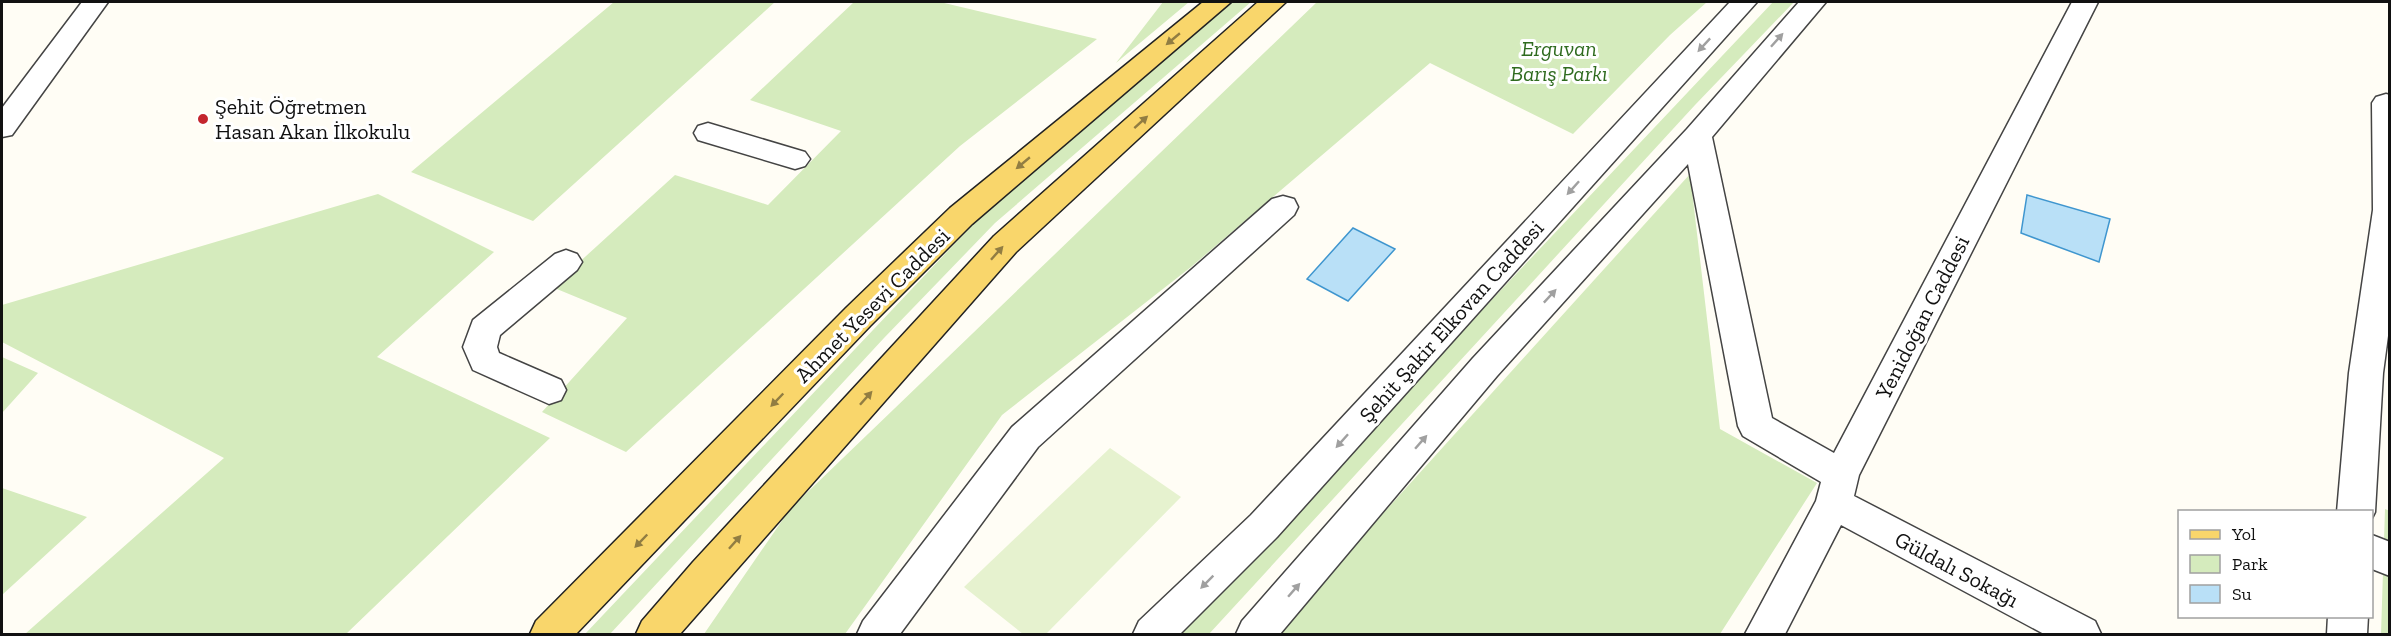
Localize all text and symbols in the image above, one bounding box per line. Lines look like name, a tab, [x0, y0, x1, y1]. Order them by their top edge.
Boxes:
one-way arrow	[1165, 32, 1181, 45]
one-way arrow	[1770, 33, 1784, 48]
park label: Erguvan Barış Parkı	[1510, 35, 1608, 87]
one-way arrow	[1697, 37, 1711, 52]
place label: Şehit Öğretmen Hasan Akan İlkokulu	[215, 93, 411, 145]
marker: Şehit Öğretmen Hasan Akan İlkokulu	[196, 112, 210, 126]
one-way arrow	[1134, 115, 1148, 129]
one-way arrow	[1015, 157, 1031, 170]
one-way arrow	[1566, 181, 1580, 195]
street label: Şehit Şakir Elkovan Caddesi	[1353, 215, 1549, 428]
street label: Ahmet Yesevi Caddesi	[789, 222, 955, 388]
street label: Yenidoğan Caddesi	[1869, 231, 1975, 404]
one-way arrow	[990, 246, 1003, 261]
one-way arrow	[1543, 289, 1556, 304]
one-way arrow	[859, 391, 872, 406]
one-way arrow	[770, 393, 784, 407]
one-way arrow	[1335, 433, 1349, 447]
one-way arrow	[1414, 435, 1427, 450]
legend	[2178, 510, 2373, 618]
text: Yol	[2231, 523, 2256, 545]
street label: Güldalı Sokağı	[1890, 525, 2023, 613]
one-way arrow	[634, 533, 648, 548]
one-way arrow	[728, 535, 742, 550]
text: Park	[2232, 553, 2268, 575]
one-way arrow	[1200, 574, 1214, 588]
one-way arrow	[1287, 583, 1300, 598]
text: Su	[2232, 583, 2252, 605]

